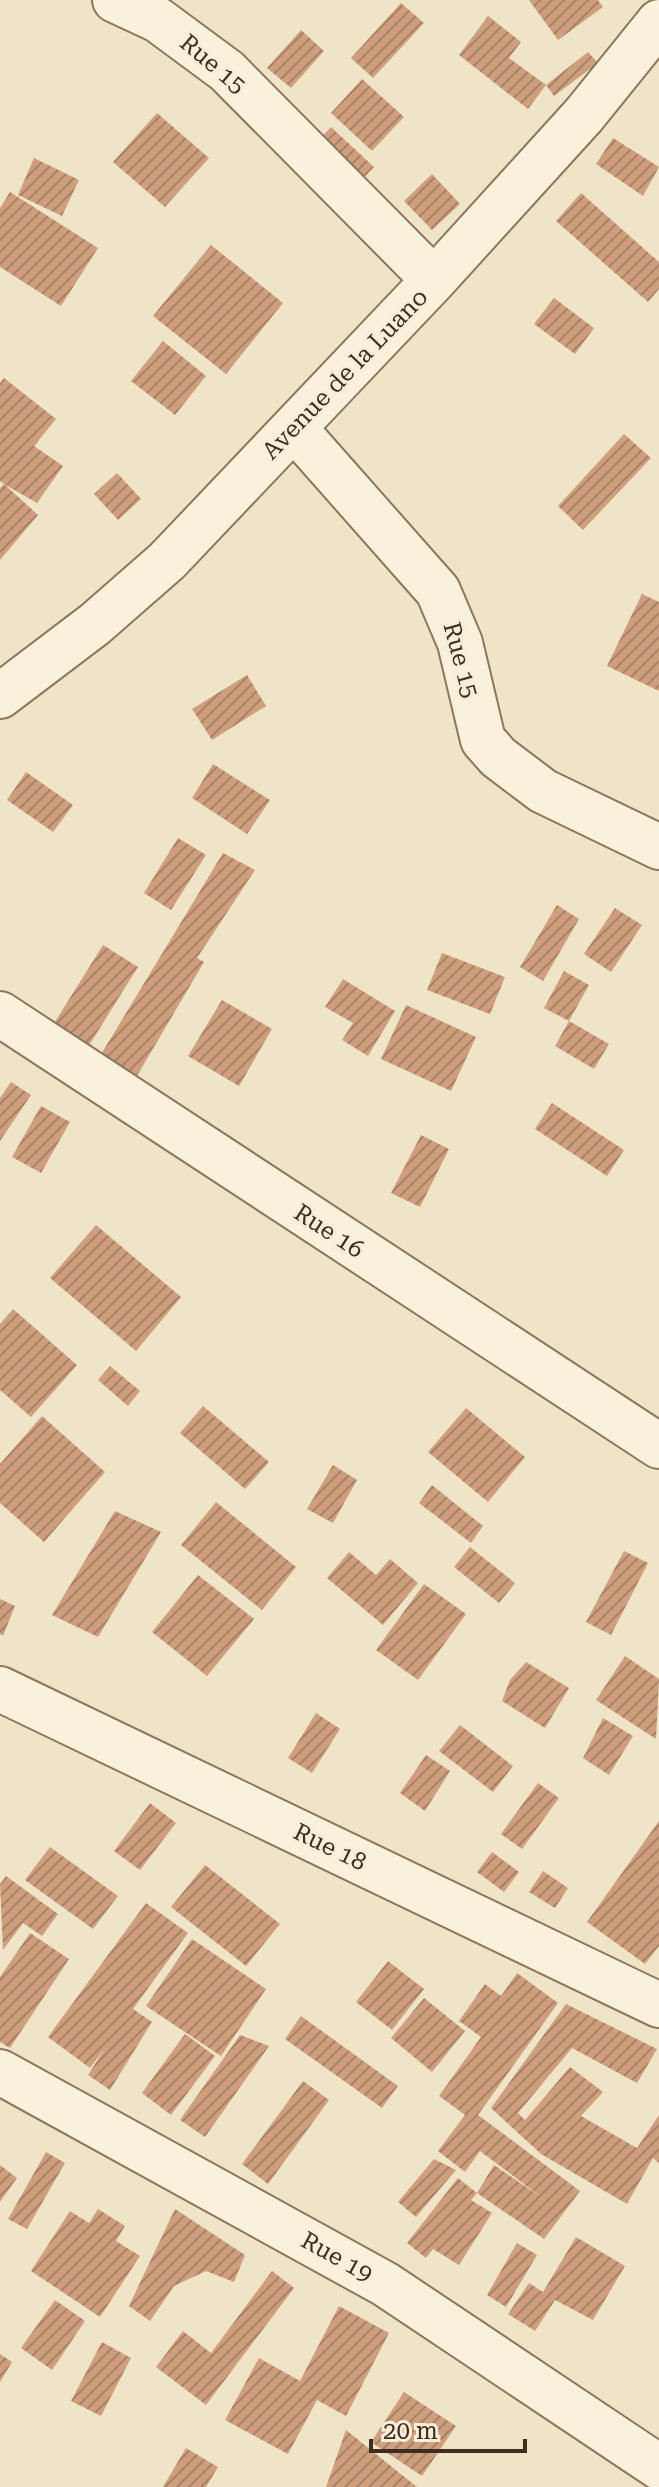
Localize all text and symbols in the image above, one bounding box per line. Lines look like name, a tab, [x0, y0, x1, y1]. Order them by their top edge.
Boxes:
street label: Rue 15	[174, 28, 252, 100]
street label: Avenue de la Luano	[256, 283, 434, 465]
street label: Rue 15	[437, 619, 485, 701]
street label: Rue 16	[289, 1198, 369, 1264]
street label: Rue 18	[289, 1817, 371, 1877]
street label: Rue 19	[296, 2226, 378, 2288]
scale bar	[371, 2403, 525, 2453]
text: 20 m	[383, 2417, 438, 2445]

